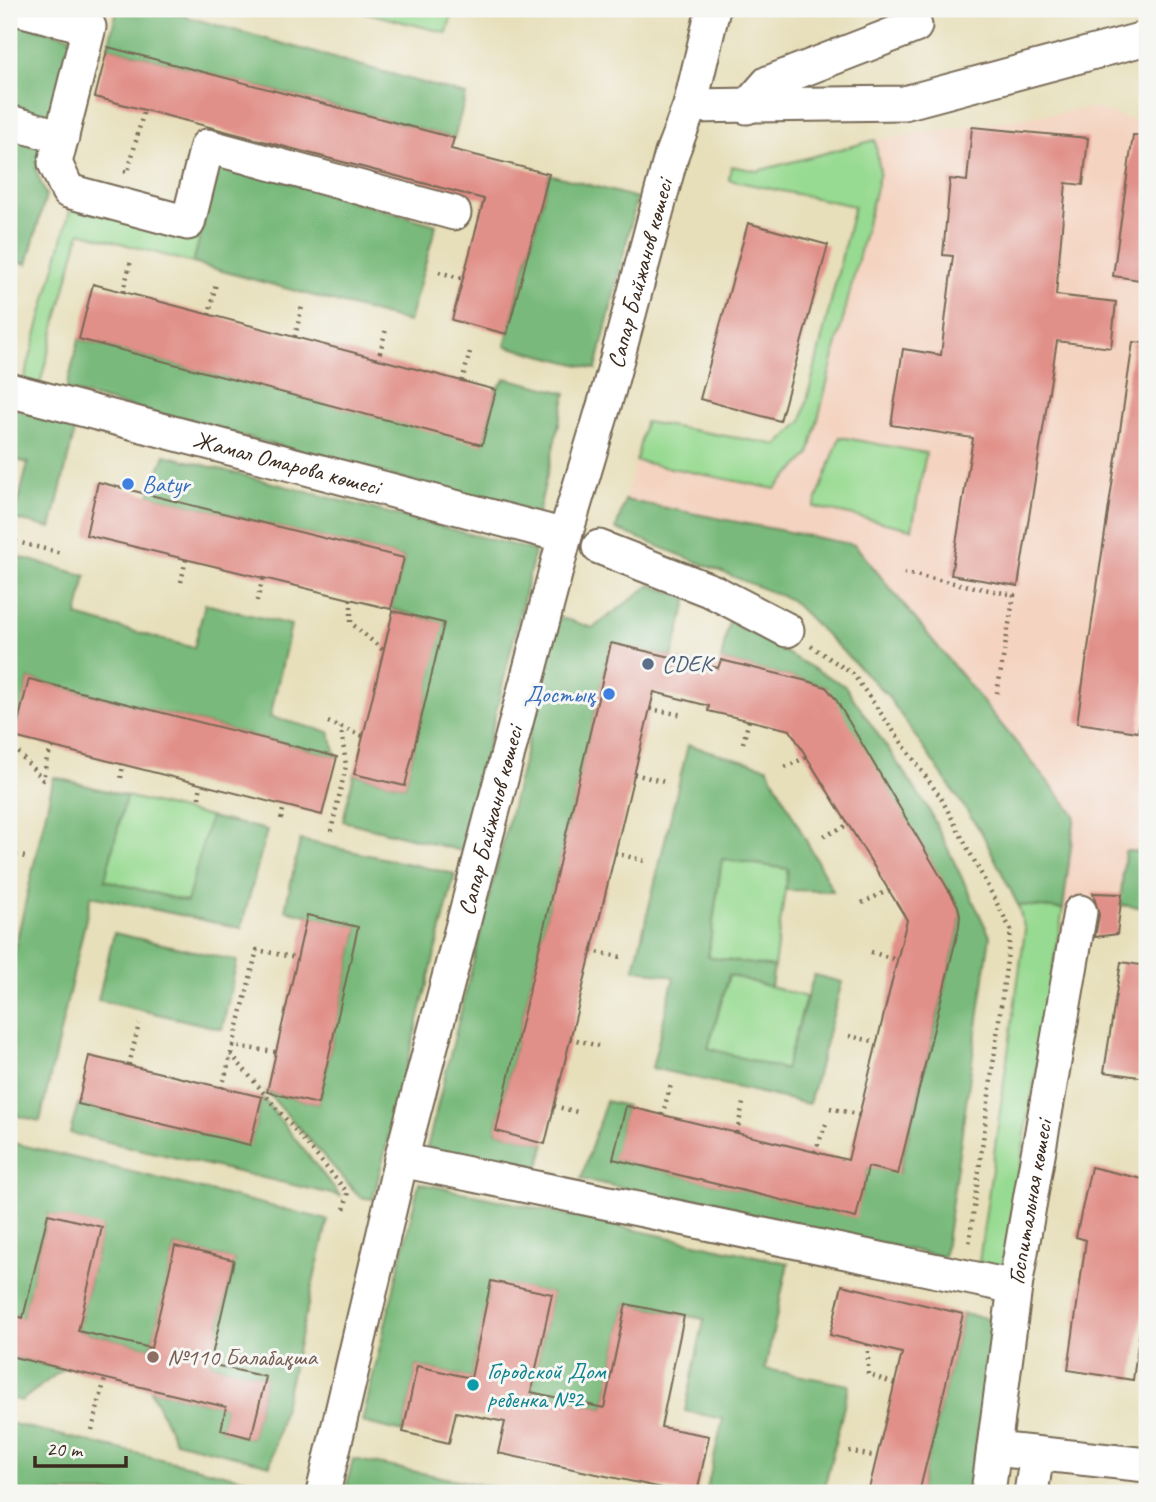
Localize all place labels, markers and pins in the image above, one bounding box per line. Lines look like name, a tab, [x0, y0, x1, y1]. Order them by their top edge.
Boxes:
place label: Batyr	[142, 469, 192, 499]
marker: Batyr	[120, 476, 136, 492]
place label: CDEK	[662, 649, 716, 679]
marker: CDEK	[640, 656, 656, 672]
place label: Достық	[524, 679, 596, 709]
marker: Достық	[601, 686, 617, 702]
place label: №110 Балабақша	[167, 1342, 319, 1372]
marker: №110 Балабақша	[145, 1349, 161, 1365]
place label: Городской Дом ребенка №2	[487, 1356, 607, 1414]
marker: Городской Дом ребенка №2	[465, 1377, 481, 1393]

